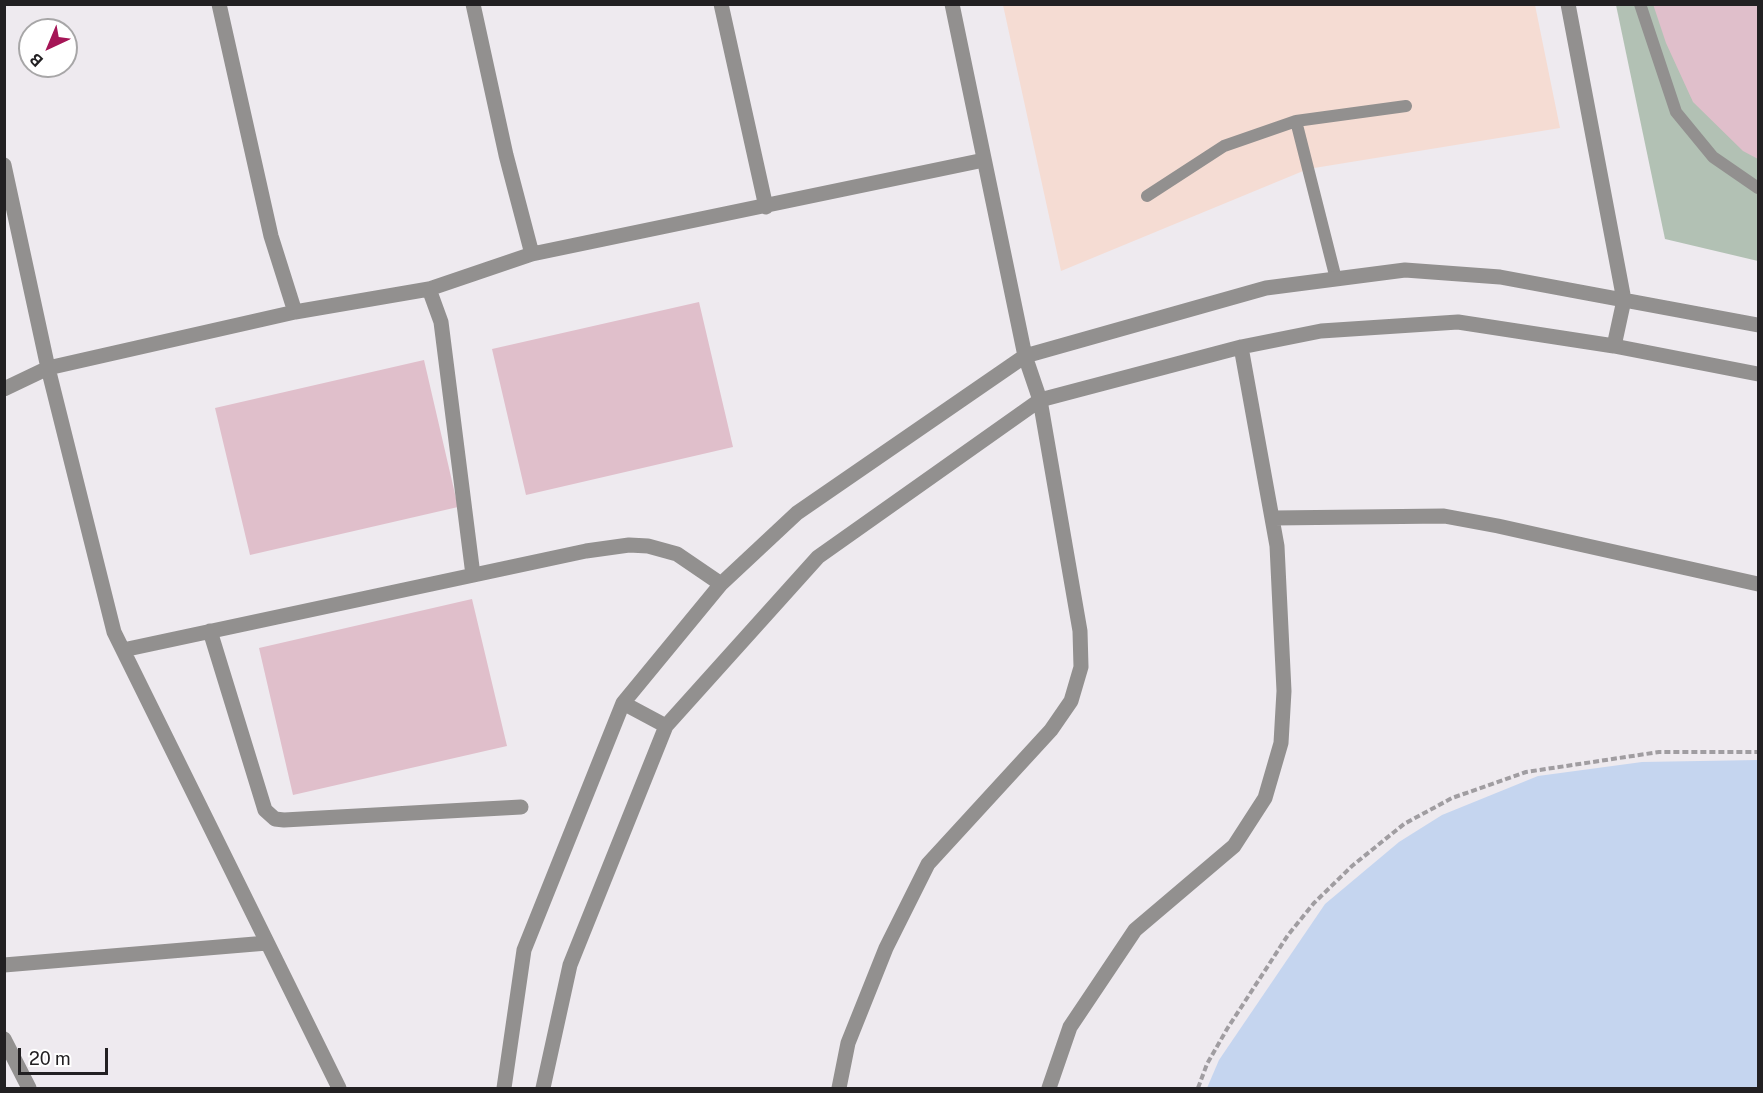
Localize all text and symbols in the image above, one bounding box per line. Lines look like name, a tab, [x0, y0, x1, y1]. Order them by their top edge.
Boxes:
north arrow	[18, 18, 78, 78]
text: B	[26, 49, 47, 71]
scale bar	[21, 1036, 111, 1074]
text: 20 m	[29, 1048, 71, 1069]

